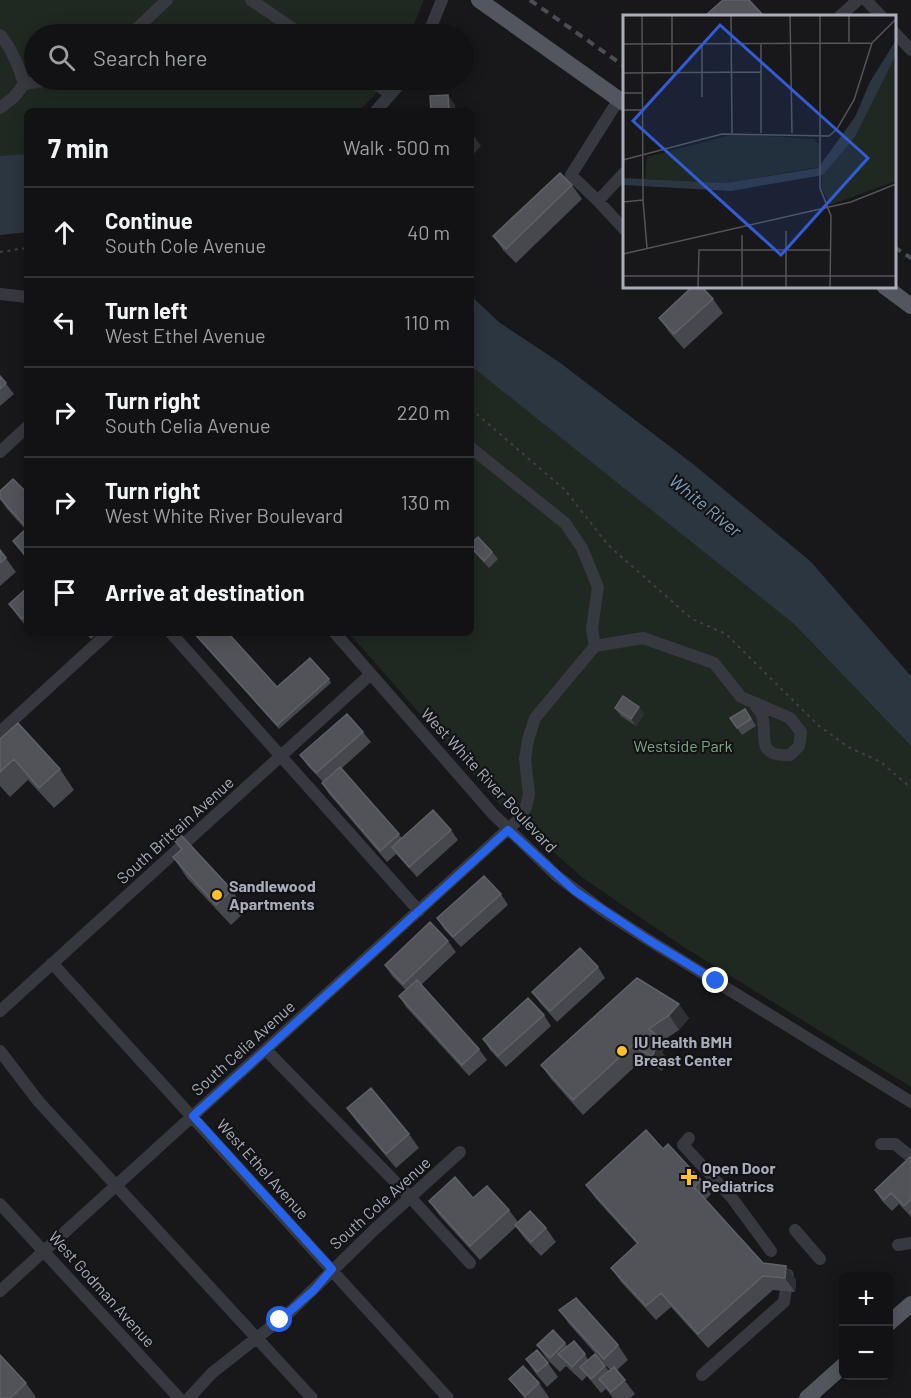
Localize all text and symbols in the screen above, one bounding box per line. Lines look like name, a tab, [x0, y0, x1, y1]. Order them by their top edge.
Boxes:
inset map	[623, 15, 896, 288]
search box	[24, 24, 474, 90]
icon: search	[45, 41, 78, 74]
text: Search here	[93, 44, 207, 70]
text: 7 min	[48, 132, 109, 163]
text: Walk · 500 m	[343, 135, 450, 159]
text: Continue	[105, 207, 193, 233]
icon: ahead	[48, 216, 81, 249]
text: 40 m	[407, 220, 450, 244]
text: South Cole Avenue	[105, 233, 266, 257]
text: Turn left	[105, 297, 188, 323]
icon: left	[48, 306, 81, 339]
text: 110 m	[404, 310, 450, 334]
text: West Ethel Avenue	[105, 323, 266, 347]
text: Turn right	[105, 387, 200, 413]
icon: right	[48, 396, 81, 429]
text: 220 m	[397, 400, 450, 424]
text: South Celia Avenue	[105, 413, 271, 437]
water label: White River	[665, 469, 747, 542]
text: Turn right	[105, 477, 200, 503]
icon: right	[48, 486, 81, 519]
text: 130 m	[401, 490, 450, 514]
text: West White River Boulevard	[105, 503, 343, 527]
icon: arrive	[48, 576, 81, 609]
text: Arrive at destination	[105, 579, 304, 605]
street label: West White River Boulevard	[417, 703, 561, 856]
park label: Westside Park	[634, 736, 732, 755]
street label: South Brittain Avenue	[112, 772, 237, 887]
place label: Sandlewood Apartments	[229, 876, 316, 913]
marker: Sandlewood Apartments	[210, 888, 224, 902]
route end	[702, 967, 728, 993]
street label: South Celia Avenue	[187, 996, 298, 1099]
place label: IU Health BMH Breast Center	[634, 1032, 732, 1069]
marker: IU Health BMH Breast Center	[615, 1044, 629, 1058]
street label: West Ethel Avenue	[213, 1115, 313, 1223]
street label: South Cole Avenue	[325, 1152, 434, 1253]
place label: Open Door Pediatrics	[702, 1158, 776, 1195]
marker: Open Door Pediatrics	[680, 1168, 698, 1186]
street label: West Godman Avenue	[45, 1227, 160, 1351]
map controls	[839, 1272, 893, 1380]
button: +	[839, 1272, 893, 1326]
route start	[266, 1306, 292, 1332]
button: −	[839, 1326, 893, 1380]

